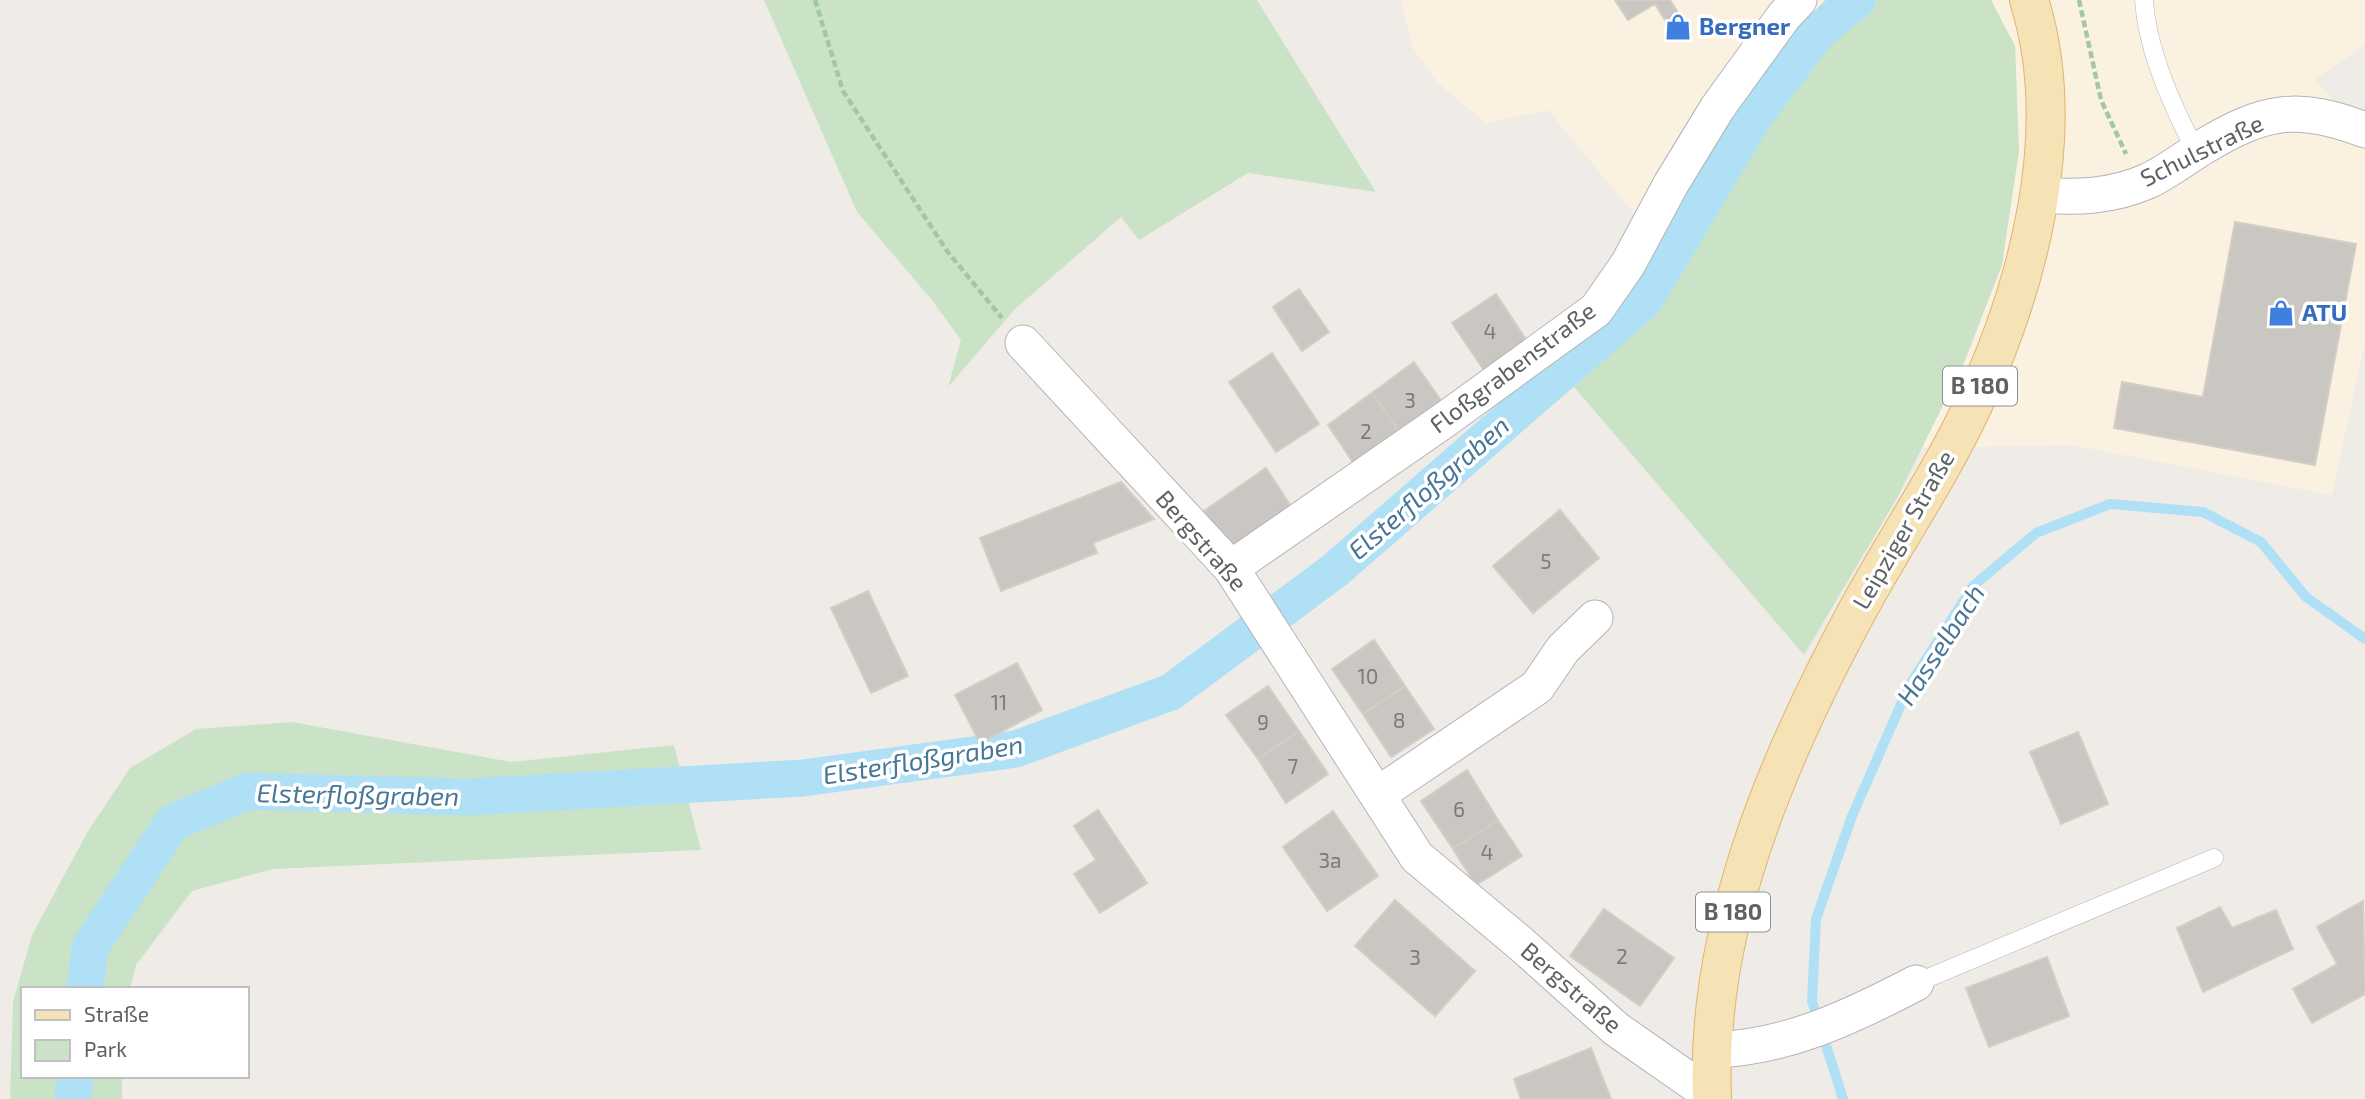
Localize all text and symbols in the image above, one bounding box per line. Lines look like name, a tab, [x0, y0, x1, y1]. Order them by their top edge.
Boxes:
place label: Bergner	[1699, 11, 1791, 40]
shop icon: Bergner	[1663, 12, 1693, 42]
street label: Schulstraße	[2135, 107, 2268, 192]
street label: Floßgrabenstraße	[1424, 295, 1601, 439]
place label: ATU	[2302, 297, 2347, 326]
shop icon: ATU	[2266, 298, 2296, 328]
house number: 4	[1484, 318, 1496, 343]
road number: B 180	[1943, 366, 2017, 406]
house number: 3	[1404, 387, 1416, 412]
water label: Elsterfloßgraben	[1341, 409, 1515, 565]
house number: 2	[1360, 418, 1372, 443]
street label: Leipziger Straße	[1846, 445, 1960, 614]
street label: Bergstraße	[1151, 484, 1254, 596]
house number: 5	[1540, 548, 1552, 573]
water label: Hasselbach	[1889, 578, 1990, 710]
house number: 10	[1357, 663, 1379, 688]
house number: 11	[991, 689, 1007, 714]
house number: 8	[1393, 707, 1405, 732]
house number: 9	[1257, 709, 1269, 734]
water label: Elsterfloßgraben	[820, 727, 1025, 790]
house number: 7	[1288, 753, 1299, 778]
water label: Elsterfloßgraben	[257, 776, 460, 811]
house number: 6	[1453, 796, 1465, 821]
house number: 4	[1481, 839, 1493, 864]
house number: 3a	[1318, 847, 1342, 872]
road number: B 180	[1696, 892, 1770, 931]
street label: Bergstraße	[1516, 935, 1628, 1038]
house number: 2	[1616, 943, 1628, 968]
house number: 3	[1409, 944, 1421, 969]
legend	[21, 987, 248, 1078]
text: Straße	[84, 1001, 149, 1026]
text: Park	[84, 1036, 127, 1061]

